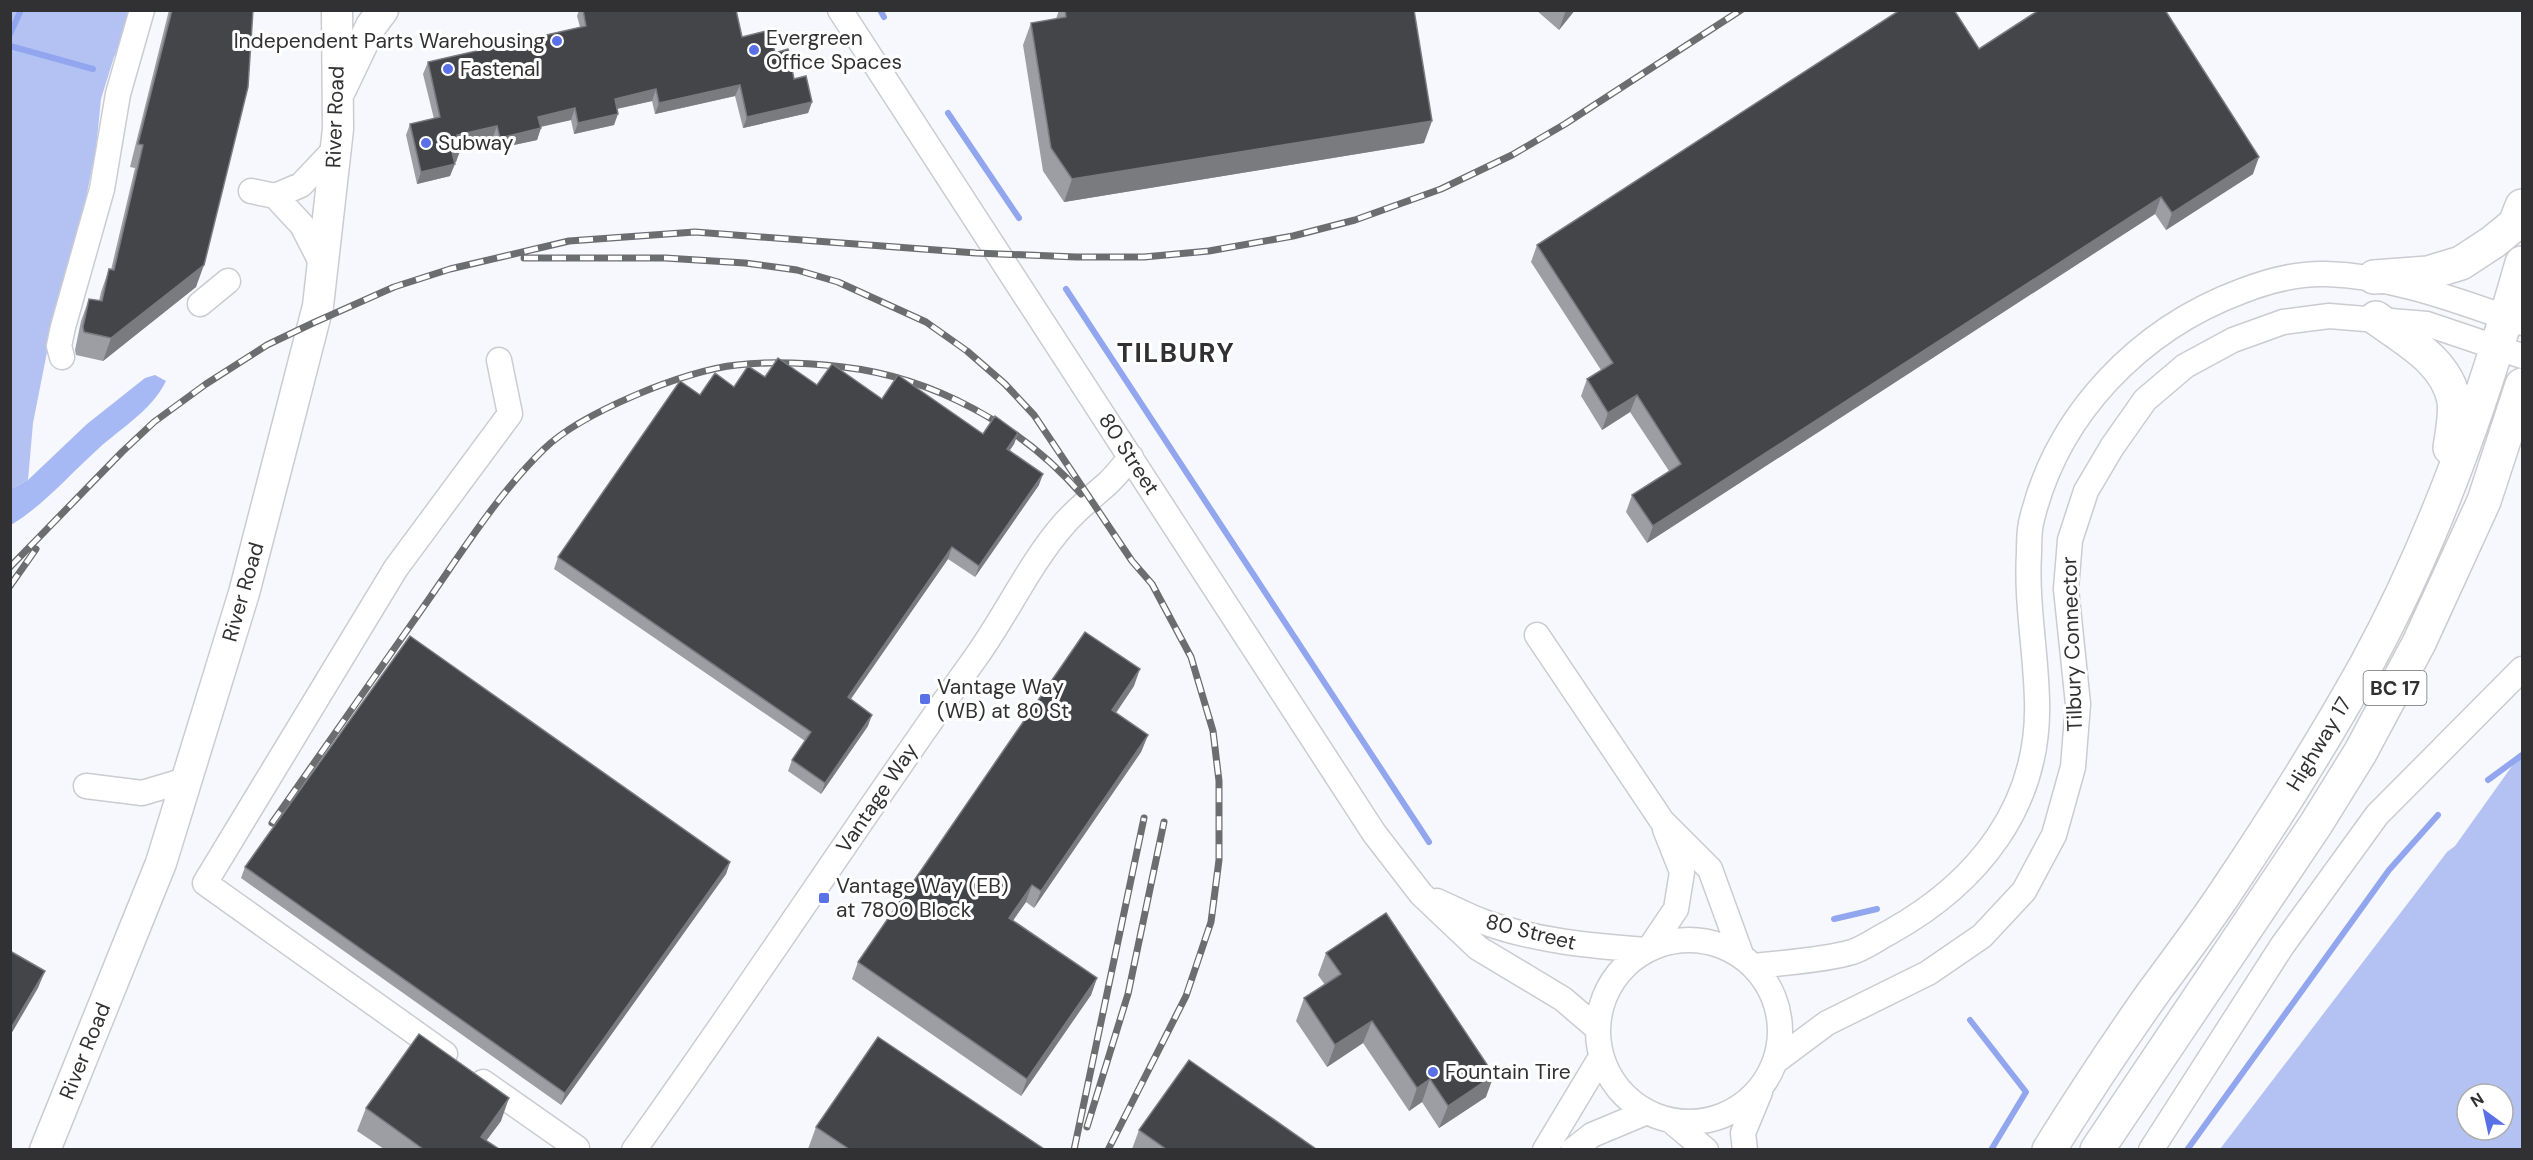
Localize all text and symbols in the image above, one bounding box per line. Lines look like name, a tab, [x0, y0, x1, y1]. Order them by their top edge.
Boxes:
place label: Evergreen Office Spaces	[766, 24, 902, 76]
place label: Independent Parts Warehousing	[234, 27, 545, 55]
marker: Independent Parts Warehousing	[550, 34, 564, 48]
marker: Evergreen Office Spaces	[747, 43, 761, 57]
place label: Fastenal	[460, 55, 540, 83]
marker: Fastenal	[441, 62, 455, 76]
street label: River Road	[319, 65, 351, 169]
place label: Subway	[438, 129, 514, 157]
marker: Subway	[419, 136, 433, 150]
district label: TILBURY	[1117, 335, 1235, 370]
street label: 80 Street	[1092, 408, 1166, 500]
street label: River Road	[215, 539, 271, 645]
street label: Tilbury Connector	[2055, 556, 2089, 732]
road number: BC 17	[2364, 671, 2426, 705]
place label: Vantage Way (WB) at 80 St	[937, 673, 1069, 725]
marker: Vantage Way (WB) at 80 St	[918, 692, 932, 706]
street label: Highway 17	[2280, 692, 2358, 796]
street label: Vantage Way	[830, 737, 924, 858]
place label: Vantage Way (EB) at 7800 Block	[836, 872, 1009, 924]
marker: Vantage Way (EB) at 7800 Block	[817, 891, 831, 905]
street label: 80 Street	[1483, 907, 1579, 957]
street label: River Road	[53, 998, 117, 1104]
place label: Fountain Tire	[1445, 1058, 1571, 1086]
marker: Fountain Tire	[1426, 1065, 1440, 1079]
north arrow	[2455, 1082, 2515, 1142]
text: N	[2466, 1088, 2488, 1112]

